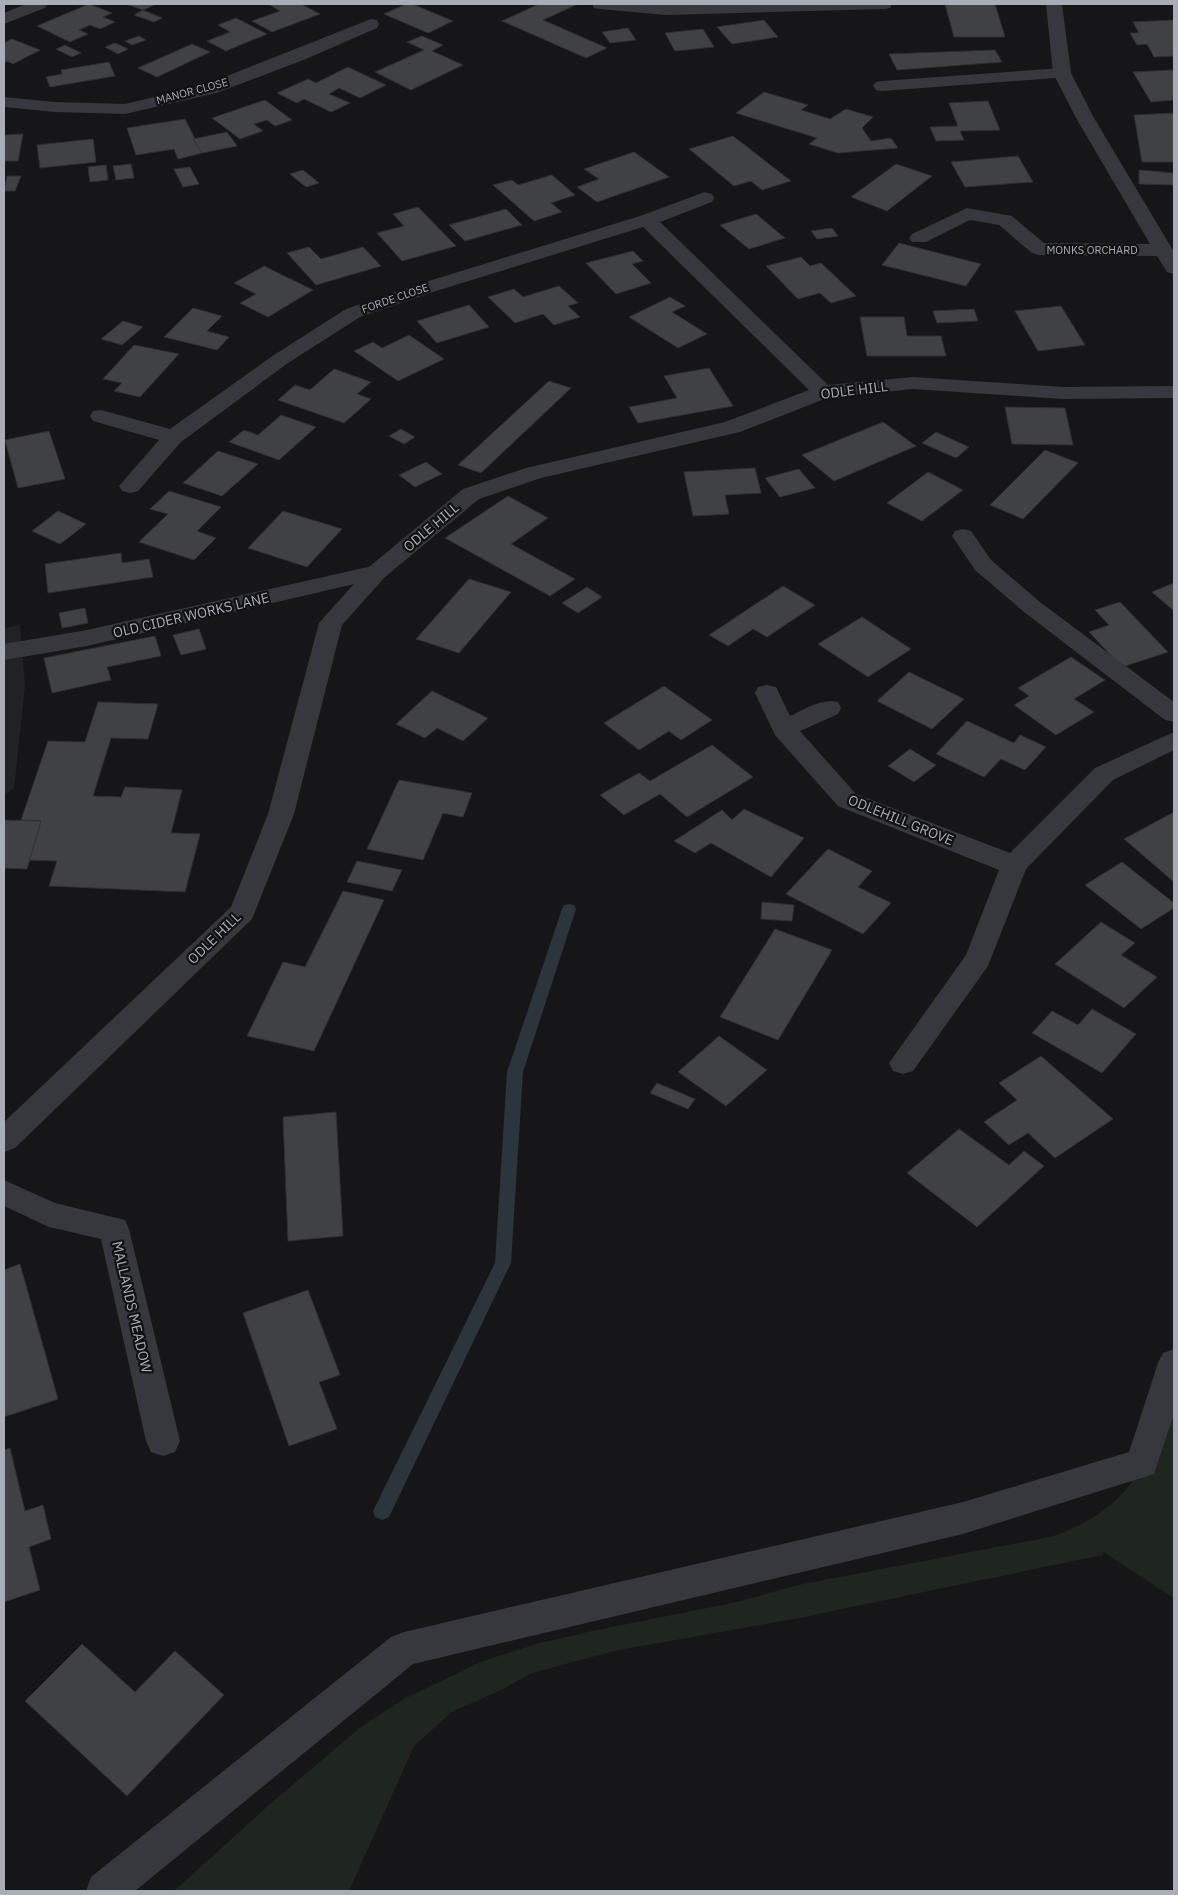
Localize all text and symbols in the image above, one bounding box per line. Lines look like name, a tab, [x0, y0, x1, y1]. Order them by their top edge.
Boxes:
street label: MANOR CLOSE	[155, 75, 229, 107]
street label: MONKS ORCHARD	[1046, 243, 1138, 257]
street label: FORDE CLOSE	[360, 280, 430, 316]
street label: ODLE HILL	[819, 377, 889, 403]
street label: ODLE HILL	[399, 498, 463, 556]
street label: OLD CIDER WORKS LANE	[111, 588, 271, 642]
street label: ODLEHILL GROVE	[846, 791, 956, 849]
street label: ODLE HILL	[184, 908, 244, 968]
street label: MALLANDS MEADOW	[108, 1239, 156, 1375]

